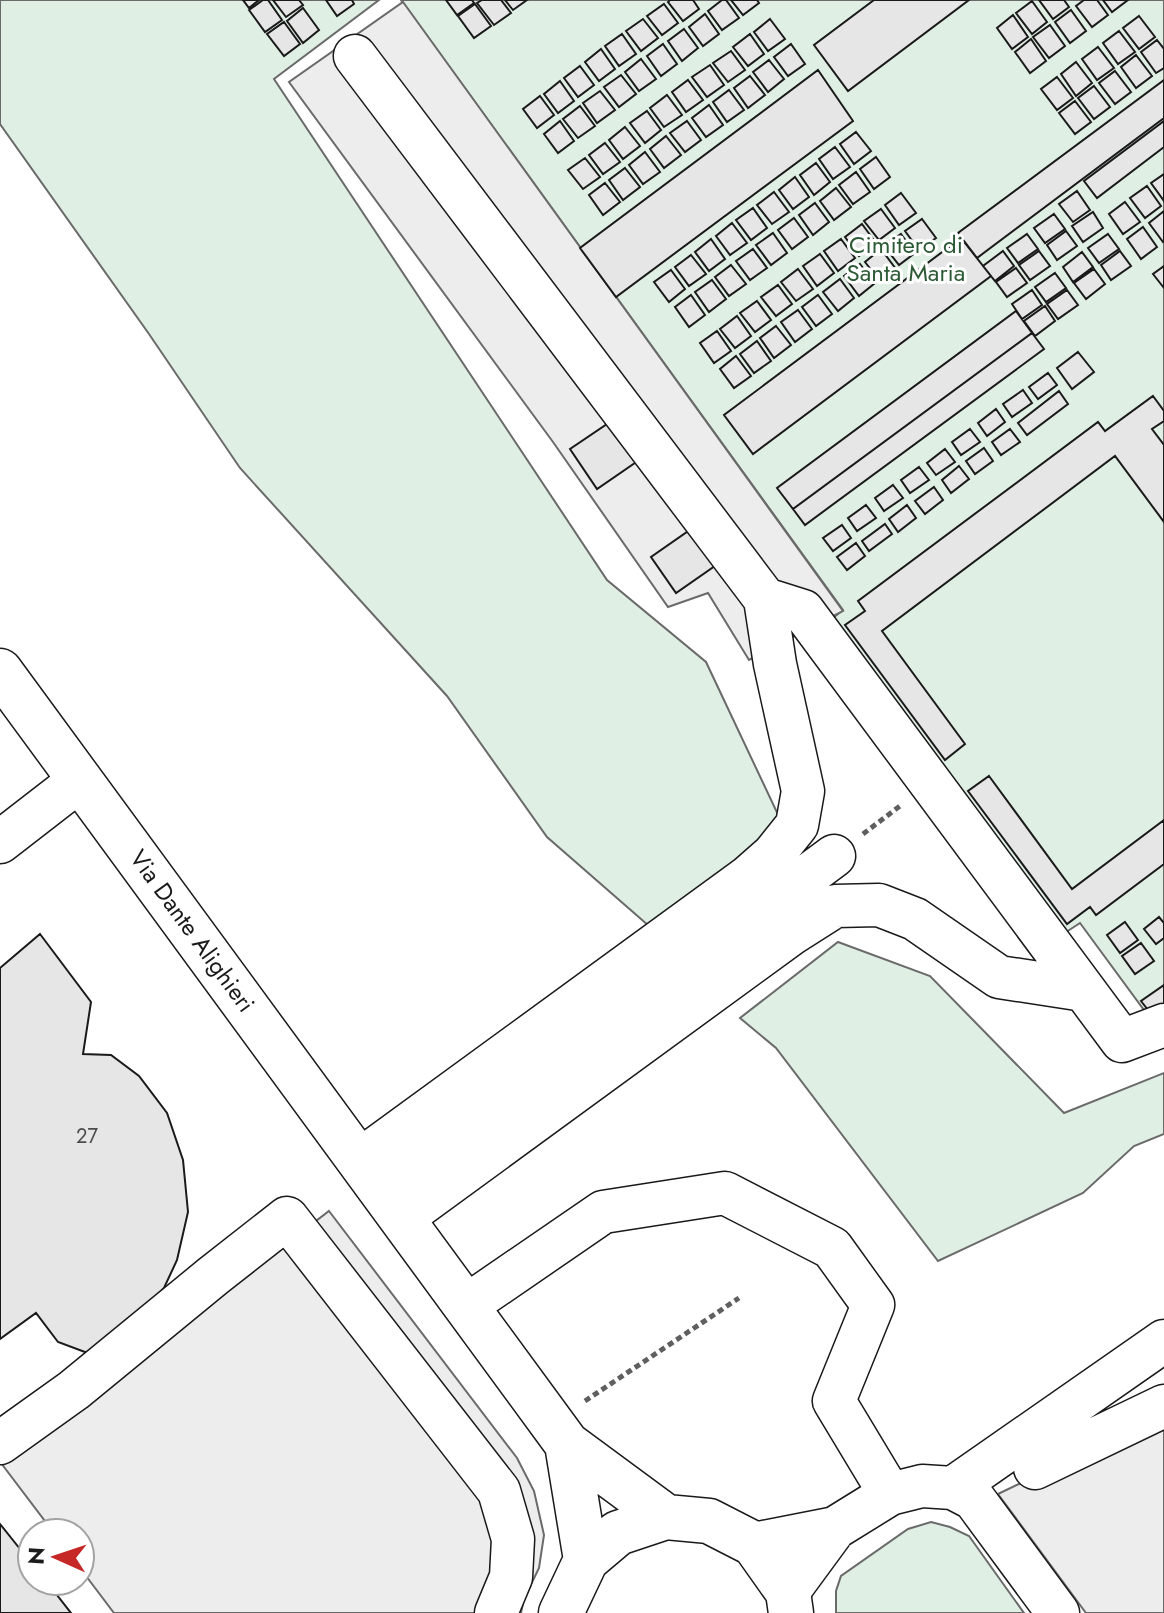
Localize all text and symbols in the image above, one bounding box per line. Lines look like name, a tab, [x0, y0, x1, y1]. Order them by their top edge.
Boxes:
park label: Cimitero di Santa Maria	[847, 227, 965, 290]
street label: Via Dante Alighieri	[121, 842, 263, 1019]
house number: 27	[76, 1122, 98, 1151]
north arrow	[16, 1517, 96, 1597]
text: N	[20, 1546, 52, 1566]

